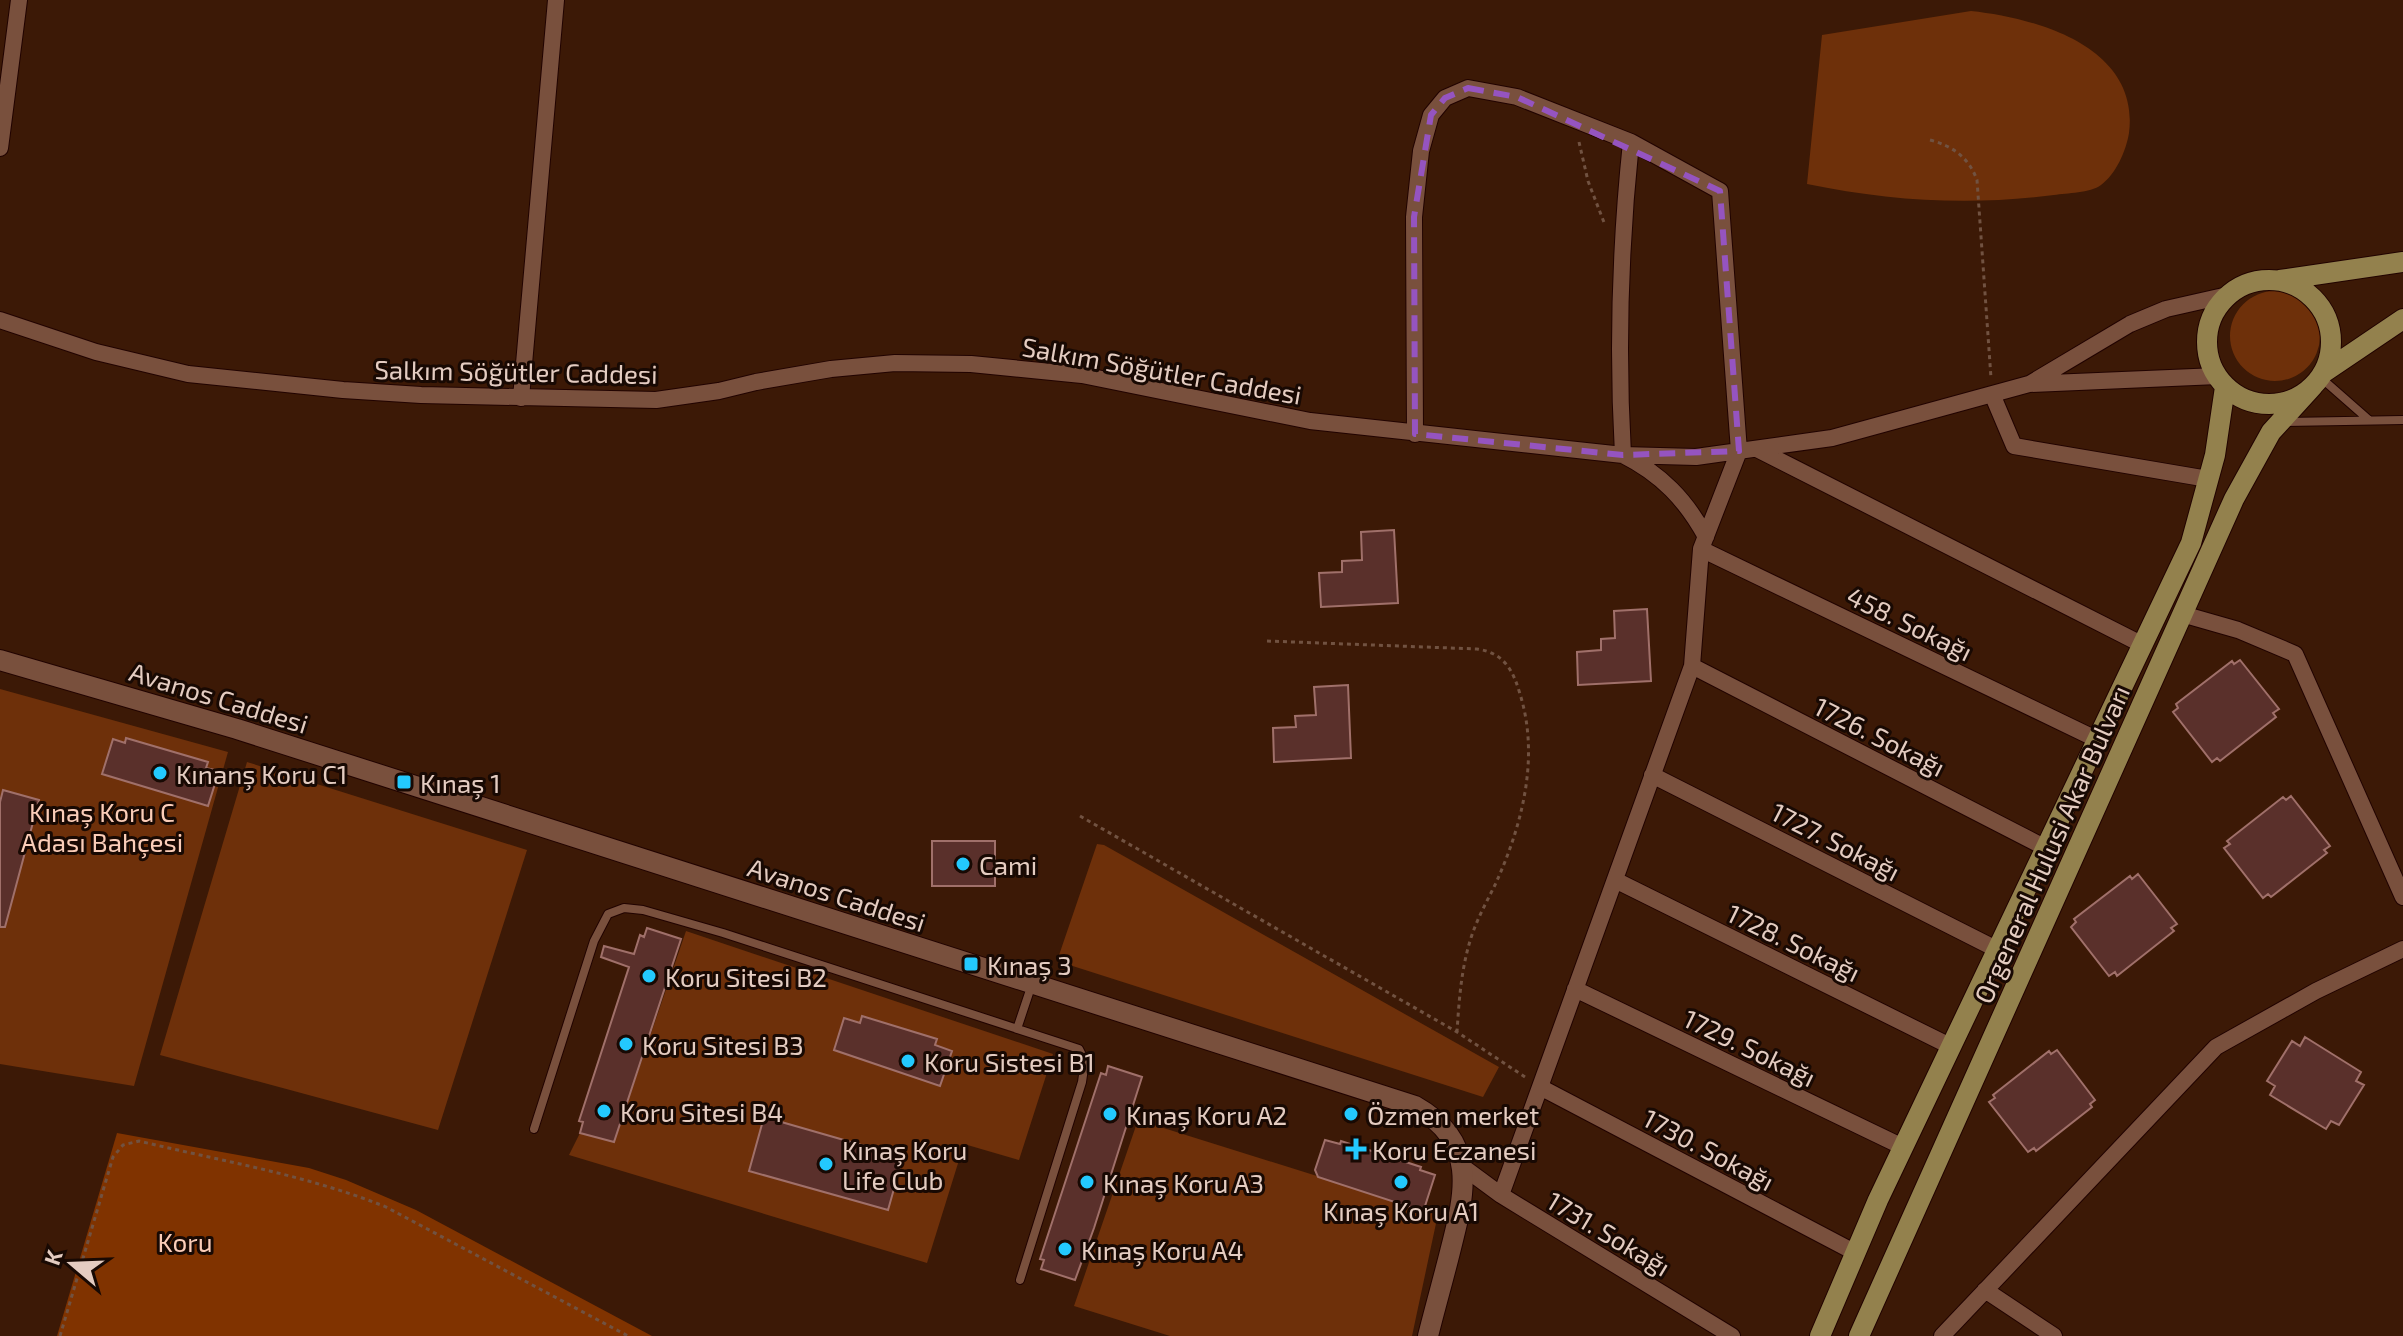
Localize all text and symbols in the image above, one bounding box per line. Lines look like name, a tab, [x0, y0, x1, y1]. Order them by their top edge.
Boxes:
street label: Salkım Söğütler Caddesi	[1020, 330, 1304, 410]
street label: Salkım Söğütler Caddesi	[374, 353, 658, 389]
street label: 458. Sokağı	[1842, 579, 1978, 667]
street label: Avanos Caddesi	[126, 655, 312, 739]
street label: Orgeneral Hulusi Akar Bulvarı	[1967, 680, 2135, 1008]
street label: 1726. Sokağı	[1809, 690, 1951, 782]
place label: Kınanş Koru C1	[176, 758, 347, 791]
marker: Kınanş Koru C1	[151, 764, 169, 782]
place label: Kınaş 1	[420, 767, 501, 800]
marker: Kınaş 1	[395, 773, 413, 791]
street label: 1727. Sokağı	[1767, 795, 1905, 887]
park label: Kınaş Koru C Adası Bahçesi	[21, 796, 183, 859]
place label: Cami	[979, 849, 1037, 880]
street label: Avanos Caddesi	[744, 851, 930, 937]
marker: Cami	[954, 855, 972, 873]
street label: 1728. Sokağı	[1723, 897, 1865, 987]
place label: Kınaş 3	[987, 949, 1072, 982]
marker: Kınaş 3	[962, 955, 980, 973]
place label: Koru Sitesi B2	[665, 961, 827, 992]
marker: Koru Sitesi B2	[640, 967, 658, 985]
street label: 1729. Sokağı	[1679, 1002, 1821, 1092]
place label: Koru Sitesi B3	[642, 1029, 804, 1060]
marker: Koru Sitesi B3	[617, 1035, 635, 1053]
place label: Koru Sistesi B1	[924, 1046, 1095, 1077]
marker: Koru Sistesi B1	[899, 1052, 917, 1070]
place label: Koru Sitesi B4	[620, 1096, 783, 1127]
place label: Kınaş Koru A2	[1126, 1099, 1287, 1132]
place label: Özmen merket	[1367, 1099, 1539, 1130]
marker: Koru Sitesi B4	[595, 1102, 613, 1120]
street label: 1730. Sokağı	[1638, 1102, 1780, 1196]
marker: Kınaş Koru A2	[1101, 1105, 1119, 1123]
marker: Özmen merket	[1342, 1105, 1360, 1123]
place label: Kınaş Koru Life Club	[842, 1134, 967, 1195]
place label: Koru Eczanesi	[1372, 1134, 1536, 1165]
marker: Koru Eczanesi	[1347, 1140, 1365, 1158]
marker: Kınaş Koru Life Club	[817, 1155, 835, 1173]
place label: Kınaş Koru A3	[1103, 1167, 1264, 1200]
marker: Kınaş Koru A3	[1078, 1173, 1096, 1191]
marker: Kınaş Koru A1	[1392, 1173, 1410, 1191]
street label: 1731. Sokağı	[1542, 1184, 1676, 1282]
place label: Kınaş Koru A1	[1323, 1195, 1479, 1228]
north arrow	[32, 1224, 112, 1304]
park label: Koru	[157, 1226, 213, 1257]
place label: Kınaş Koru A4	[1081, 1234, 1244, 1267]
marker: Kınaş Koru A4	[1056, 1240, 1074, 1258]
text: K	[38, 1246, 67, 1268]

